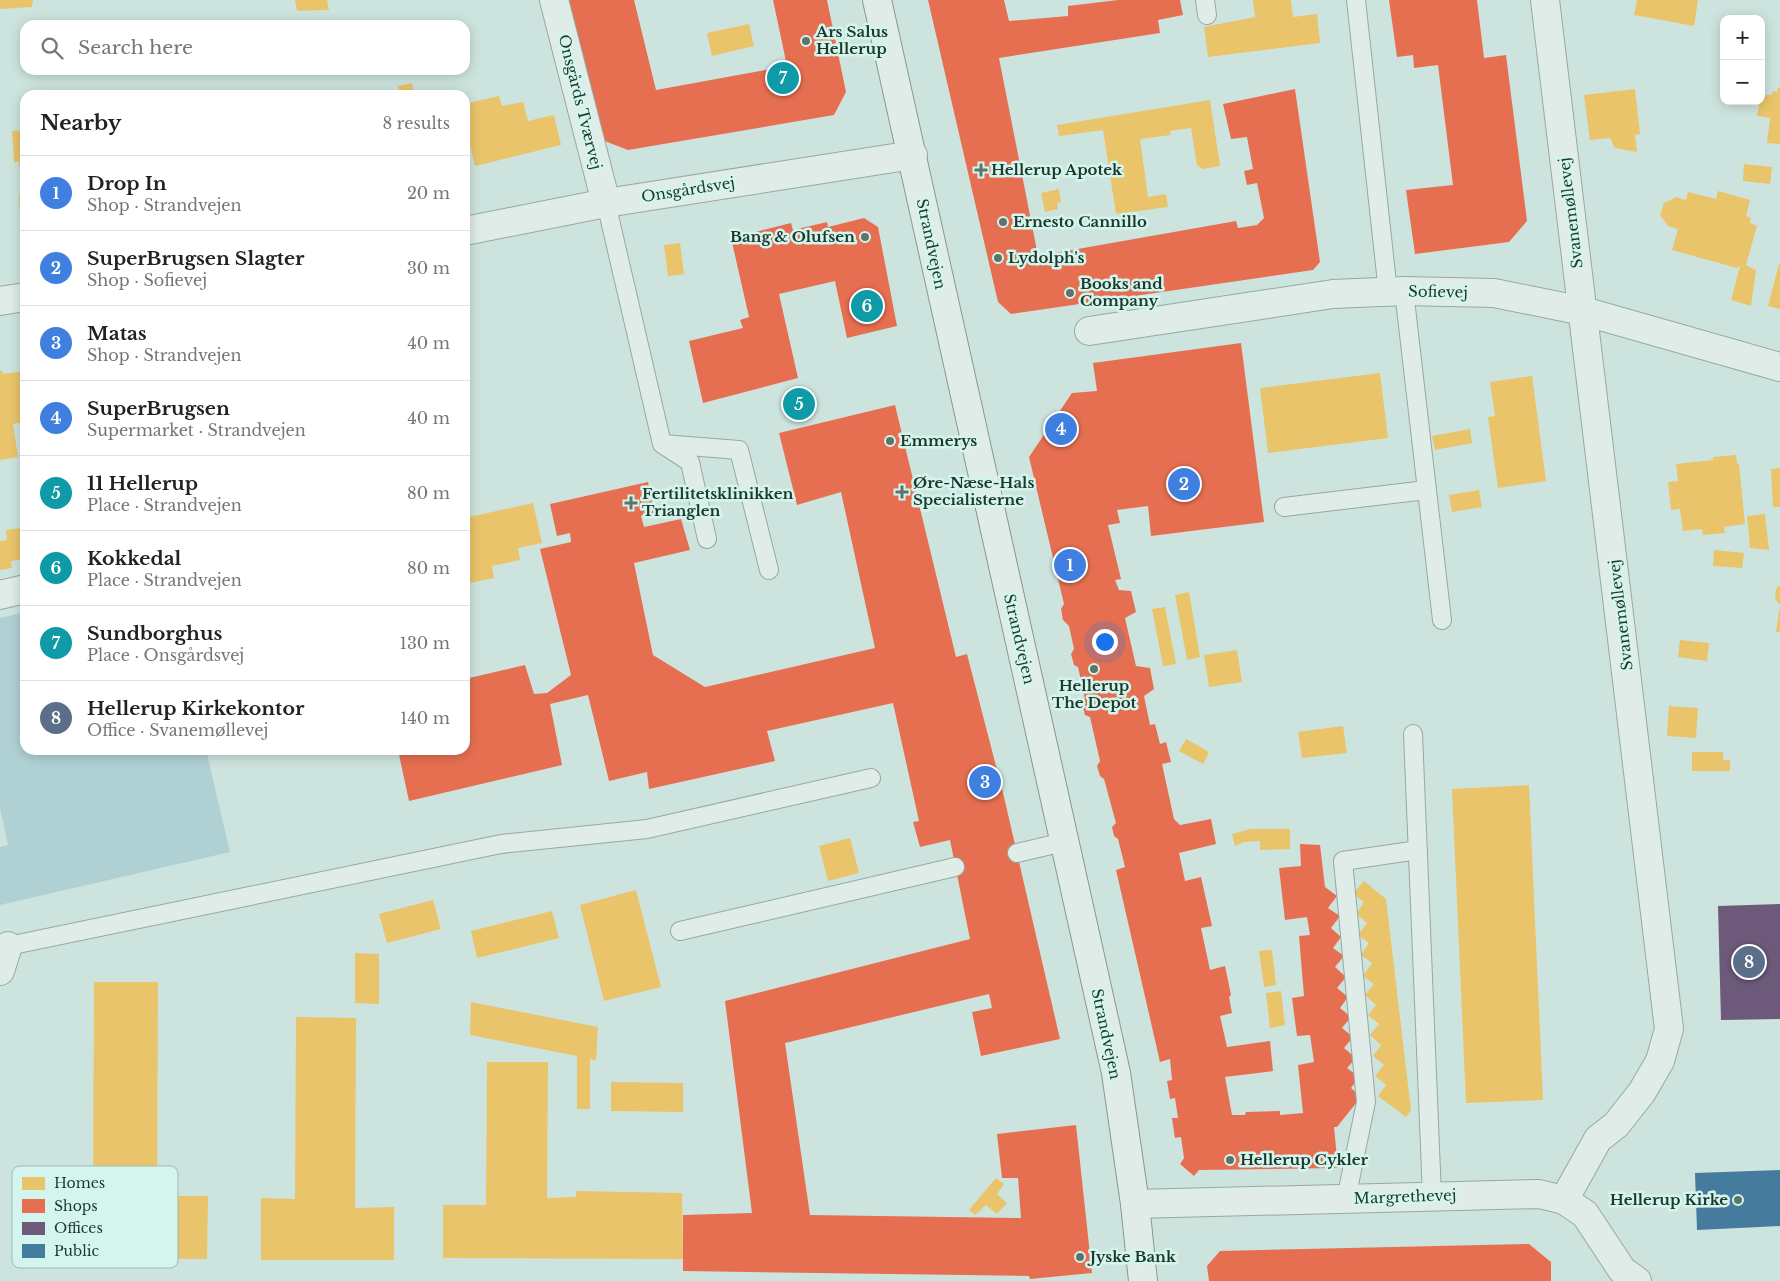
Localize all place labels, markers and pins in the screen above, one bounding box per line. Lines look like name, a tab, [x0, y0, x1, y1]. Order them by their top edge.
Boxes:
place label: Ars Salus Hellerup	[815, 22, 888, 58]
marker: Ars Salus Hellerup	[800, 35, 812, 47]
pin: 7	[767, 59, 799, 97]
place label: Hellerup Apotek	[991, 160, 1123, 179]
marker: Hellerup Apotek	[975, 164, 987, 176]
place label: Ernesto Cannillo	[1013, 212, 1147, 231]
marker: Ernesto Cannillo	[997, 216, 1009, 228]
place label: Bang & Olufsen	[730, 227, 855, 246]
marker: Bang & Olufsen	[859, 231, 871, 243]
place label: Lydolph's	[1008, 248, 1084, 267]
marker: Lydolph's	[992, 252, 1004, 264]
place label: Books and Company	[1080, 274, 1163, 310]
pin: 6	[851, 287, 883, 325]
marker: Books and Company	[1064, 287, 1076, 299]
pin: 5	[783, 385, 815, 423]
pin: 4	[1045, 410, 1077, 448]
place label: Emmerys	[900, 431, 977, 450]
marker: Emmerys	[884, 435, 896, 447]
pin: 2	[1168, 465, 1200, 503]
place label: Øre-Næse-Hals Specialisterne	[913, 473, 1034, 509]
place label: Fertilitetsklinikken Trianglen	[642, 484, 793, 520]
marker: Øre-Næse-Hals Specialisterne	[895, 485, 909, 499]
marker: Fertilitetsklinikken Trianglen	[624, 496, 638, 510]
pin: 1	[1054, 546, 1086, 584]
marker: Hellerup The Depot	[1088, 663, 1100, 675]
place label: Hellerup The Depot	[1052, 676, 1137, 712]
pin: 3	[969, 763, 1001, 801]
pin: 8	[1733, 943, 1765, 981]
place label: Hellerup Cykler	[1240, 1150, 1369, 1169]
marker: Hellerup Cykler	[1224, 1154, 1236, 1166]
place label: Hellerup Kirke	[1610, 1190, 1728, 1209]
marker: Hellerup Kirke	[1732, 1194, 1744, 1206]
place label: Jyske Bank	[1087, 1247, 1177, 1266]
marker: Jyske Bank	[1074, 1251, 1086, 1263]

